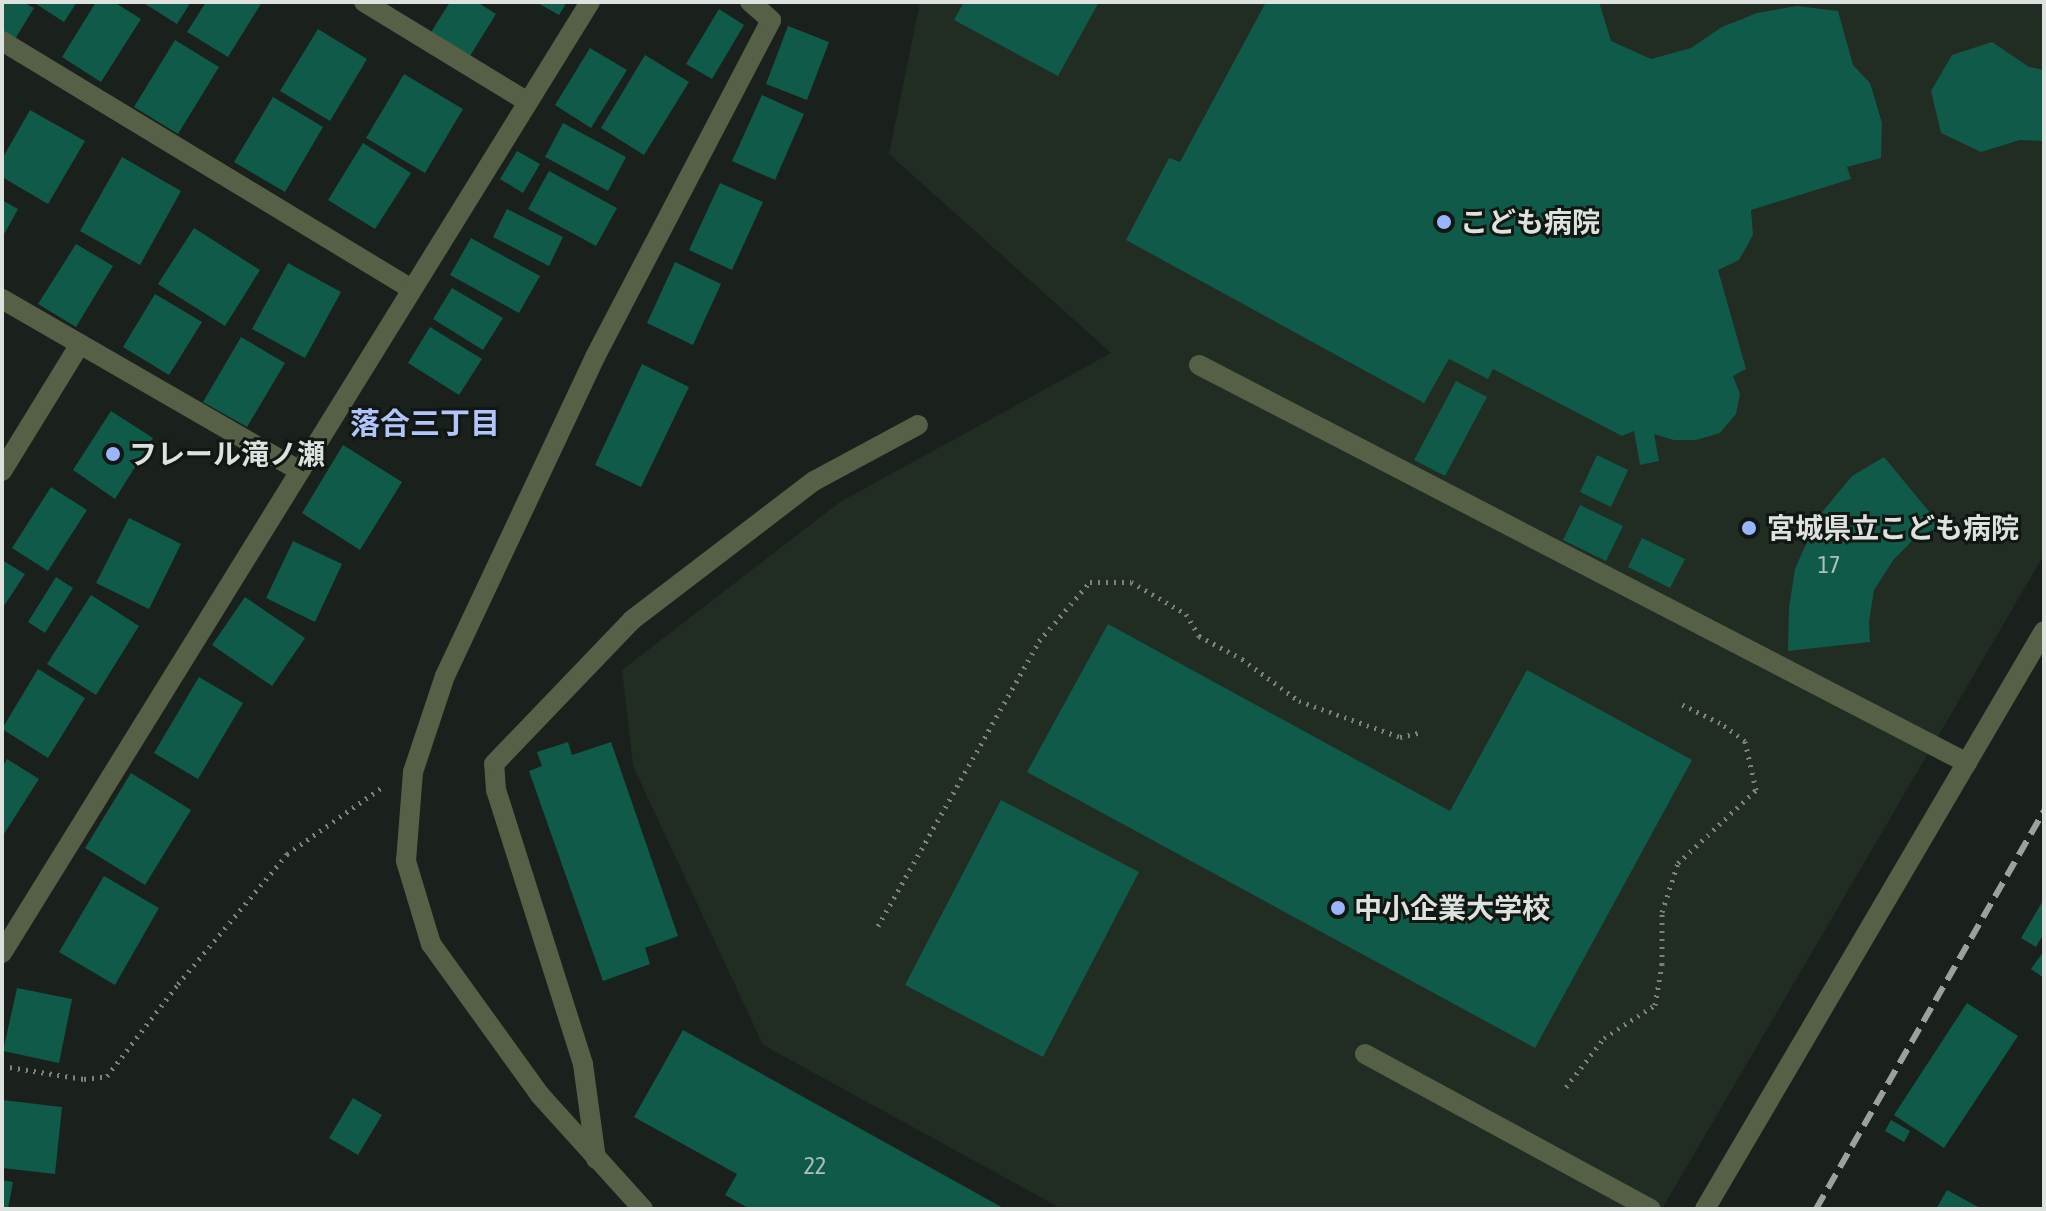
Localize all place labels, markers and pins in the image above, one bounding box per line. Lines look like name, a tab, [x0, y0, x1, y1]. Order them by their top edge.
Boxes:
place label: こども病院	[1460, 205, 1600, 239]
marker: こども病院	[1435, 213, 1453, 231]
place label: フレール滝ノ瀬	[129, 437, 325, 471]
marker: フレール滝ノ瀬	[104, 445, 122, 463]
place label: 宮城県立こども病院	[1767, 511, 2019, 545]
marker: 宮城県立こども病院	[1738, 517, 1760, 539]
place label: 中小企業大学校	[1354, 891, 1550, 925]
marker: 中小企業大学校	[1329, 899, 1347, 917]

